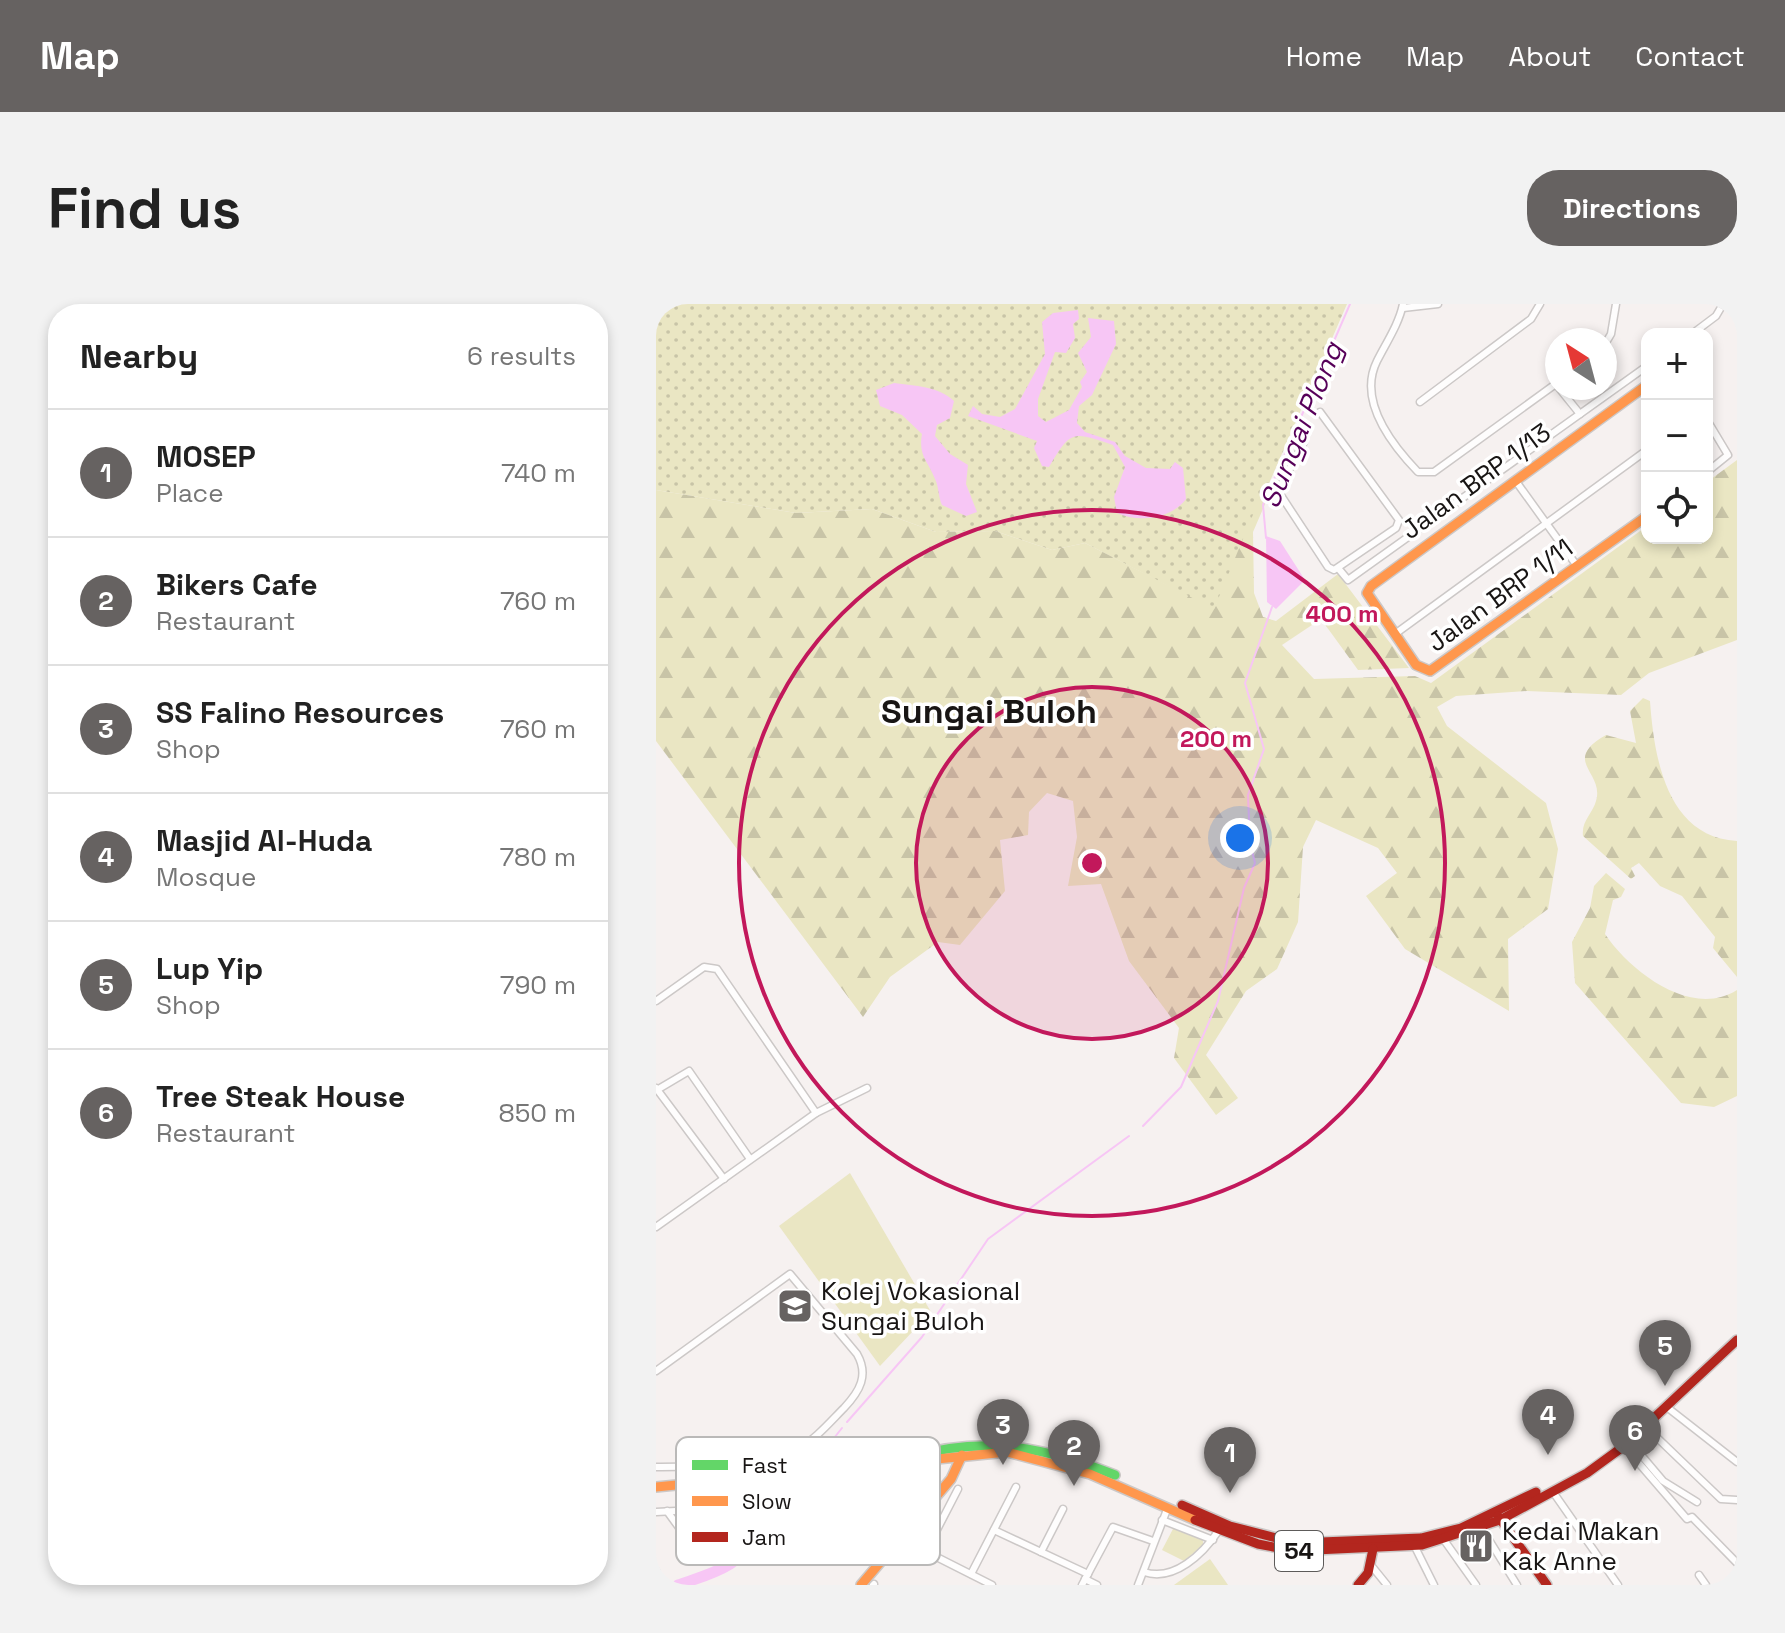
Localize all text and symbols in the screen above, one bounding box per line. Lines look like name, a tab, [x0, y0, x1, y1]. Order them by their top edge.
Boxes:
text: Map	[40, 32, 120, 80]
text: Home	[1286, 38, 1362, 74]
text: Map	[1406, 38, 1464, 74]
text: About	[1508, 38, 1591, 74]
text: Contact	[1635, 38, 1745, 74]
button: Directions	[1527, 170, 1737, 246]
text: Find us	[48, 173, 241, 244]
north arrow	[1545, 328, 1617, 400]
map controls	[1641, 328, 1713, 544]
button: +	[1641, 328, 1713, 400]
text: Nearby	[80, 335, 198, 378]
water label: Sungai Plong	[1251, 335, 1351, 513]
text: 6 results	[467, 339, 576, 373]
button: −	[1641, 400, 1713, 472]
street label: Jalan BRP 1/13	[1395, 415, 1557, 547]
text: MOSEP	[156, 437, 256, 476]
text: 1	[100, 456, 112, 490]
text: 740 m	[501, 456, 576, 490]
button: locate	[1641, 472, 1713, 544]
text: Place	[156, 476, 224, 510]
street label: Jalan BRP 1/11	[1421, 531, 1579, 659]
text: Bikers Cafe	[156, 565, 318, 604]
text: 2	[98, 584, 114, 618]
text: 760 m	[500, 584, 576, 618]
text: 400 m	[1306, 598, 1378, 629]
text: Restaurant	[156, 604, 295, 638]
district label: Sungai Buloh	[881, 690, 1097, 733]
text: SS Falino Resources	[156, 693, 444, 732]
text: 3	[98, 712, 114, 746]
text: 760 m	[500, 712, 576, 746]
text: 200 m	[1180, 723, 1252, 754]
text: Shop	[156, 732, 221, 766]
your location	[1220, 818, 1260, 858]
text: Masjid Al-Huda	[156, 821, 372, 860]
text: 4	[98, 840, 114, 874]
text: 780 m	[500, 840, 576, 874]
centre of rings	[1078, 849, 1106, 877]
text: Mosque	[156, 860, 256, 894]
text: Lup Yip	[156, 949, 263, 988]
text: 5	[98, 968, 114, 1002]
text: 790 m	[500, 968, 576, 1002]
text: Shop	[156, 988, 221, 1022]
text: Tree Steak House	[156, 1077, 405, 1116]
text: 6	[98, 1096, 114, 1130]
text: 850 m	[499, 1096, 576, 1130]
text: Restaurant	[156, 1116, 295, 1150]
place label: Kolej Vokasional Sungai Buloh	[821, 1274, 1020, 1338]
school or university icon: Kolej Vokasional Sungai Buloh	[776, 1287, 814, 1325]
pin: 5	[1639, 1320, 1691, 1386]
pin: 4	[1522, 1389, 1574, 1455]
pin: 3	[977, 1399, 1029, 1465]
pin: 6	[1609, 1405, 1661, 1471]
pin: 2	[1048, 1420, 1100, 1486]
pin: 1	[1204, 1427, 1256, 1493]
legend	[676, 1437, 940, 1565]
text: Fast	[742, 1451, 788, 1479]
text: Slow	[742, 1487, 792, 1515]
place label: Kedai Makan Kak Anne	[1502, 1514, 1660, 1578]
text: Jam	[742, 1523, 786, 1551]
restaurant icon: Kedai Makan Kak Anne	[1457, 1527, 1495, 1565]
road number: 54	[1275, 1531, 1323, 1571]

